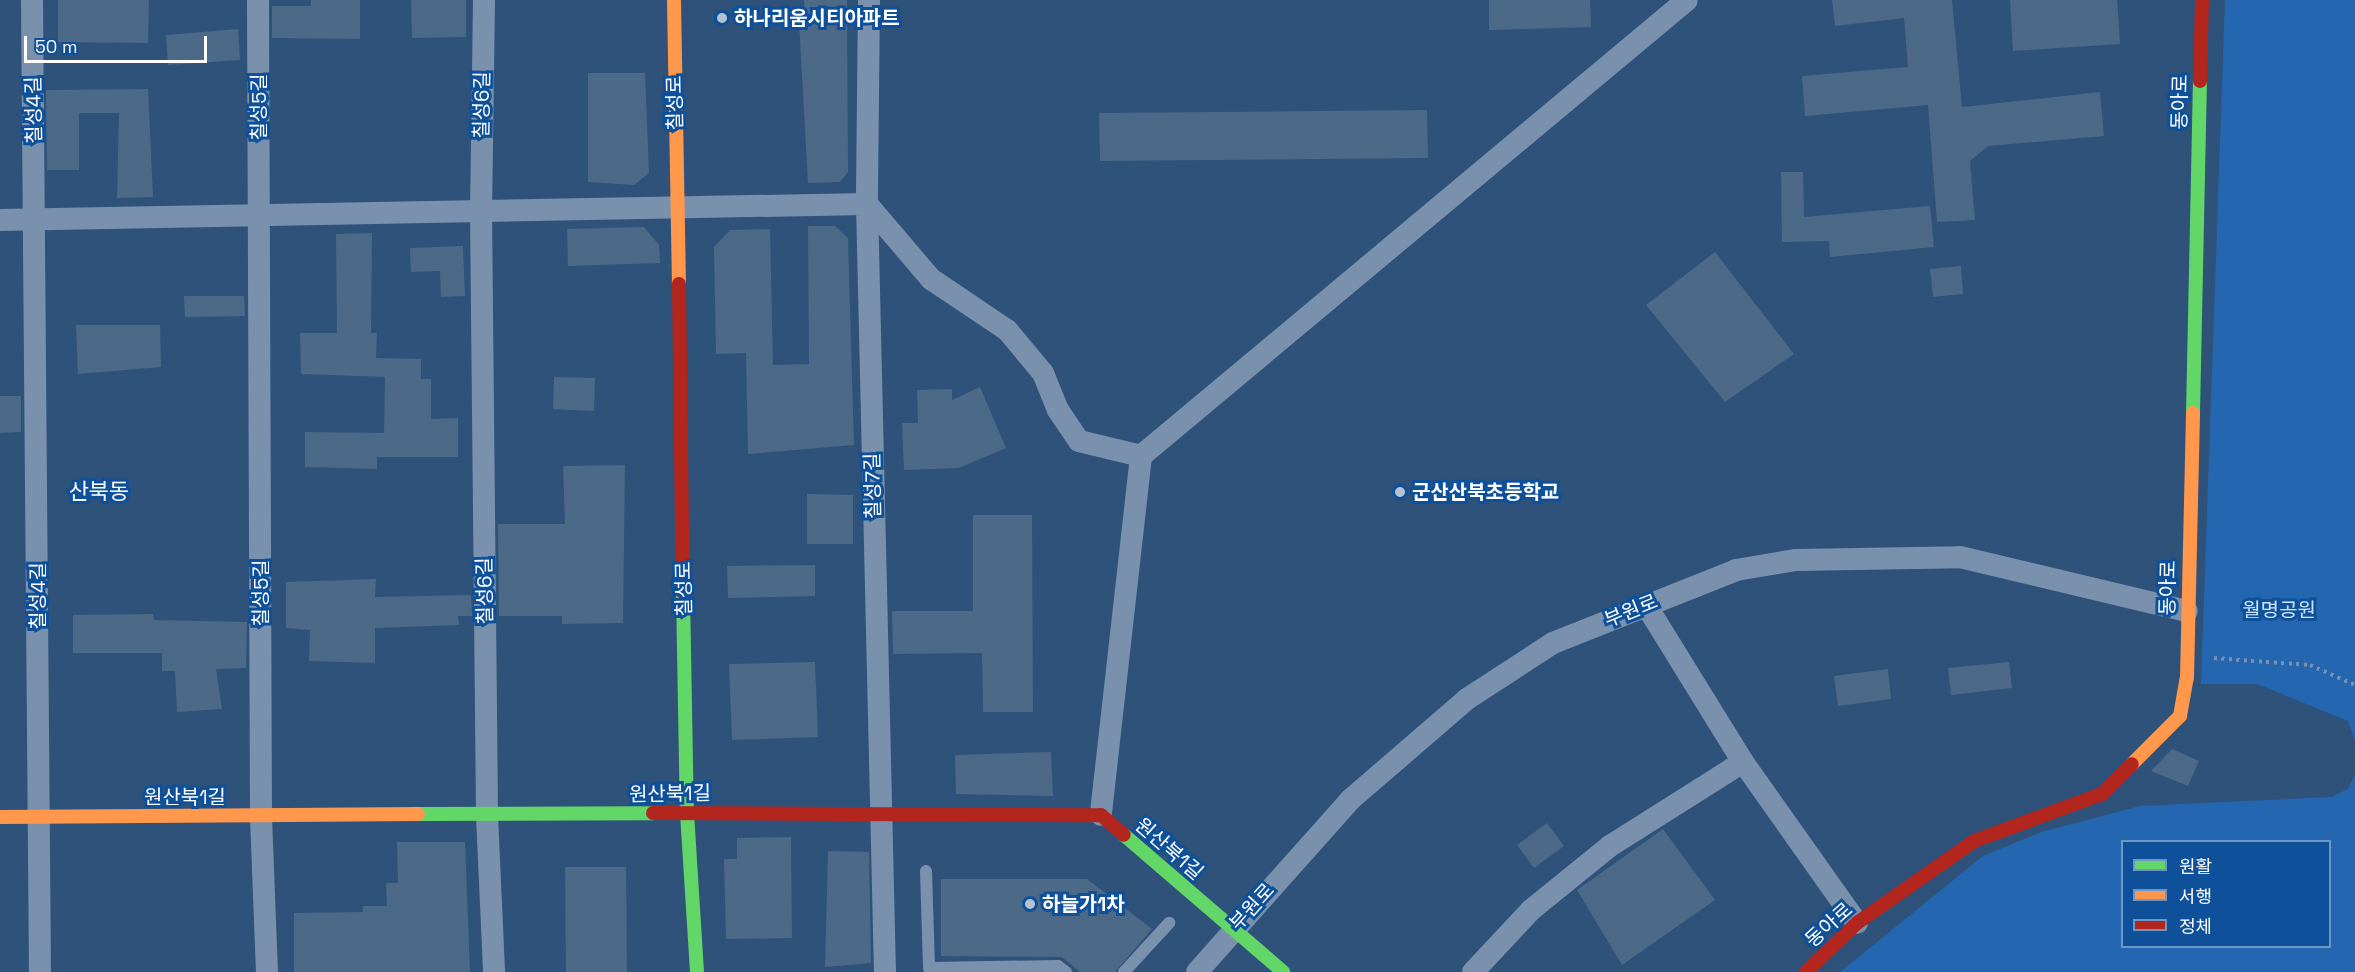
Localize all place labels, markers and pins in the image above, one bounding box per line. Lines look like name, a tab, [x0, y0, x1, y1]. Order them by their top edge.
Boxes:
place label: 하나리움시티아파트	[734, 6, 900, 30]
marker: 하나리움시티아파트	[715, 11, 729, 25]
place label: 군산산북초등학교	[1412, 480, 1559, 504]
marker: 군산산북초등학교	[1393, 485, 1407, 499]
place label: 하늘가1차	[1042, 892, 1125, 916]
marker: 하늘가1차	[1023, 897, 1037, 911]

